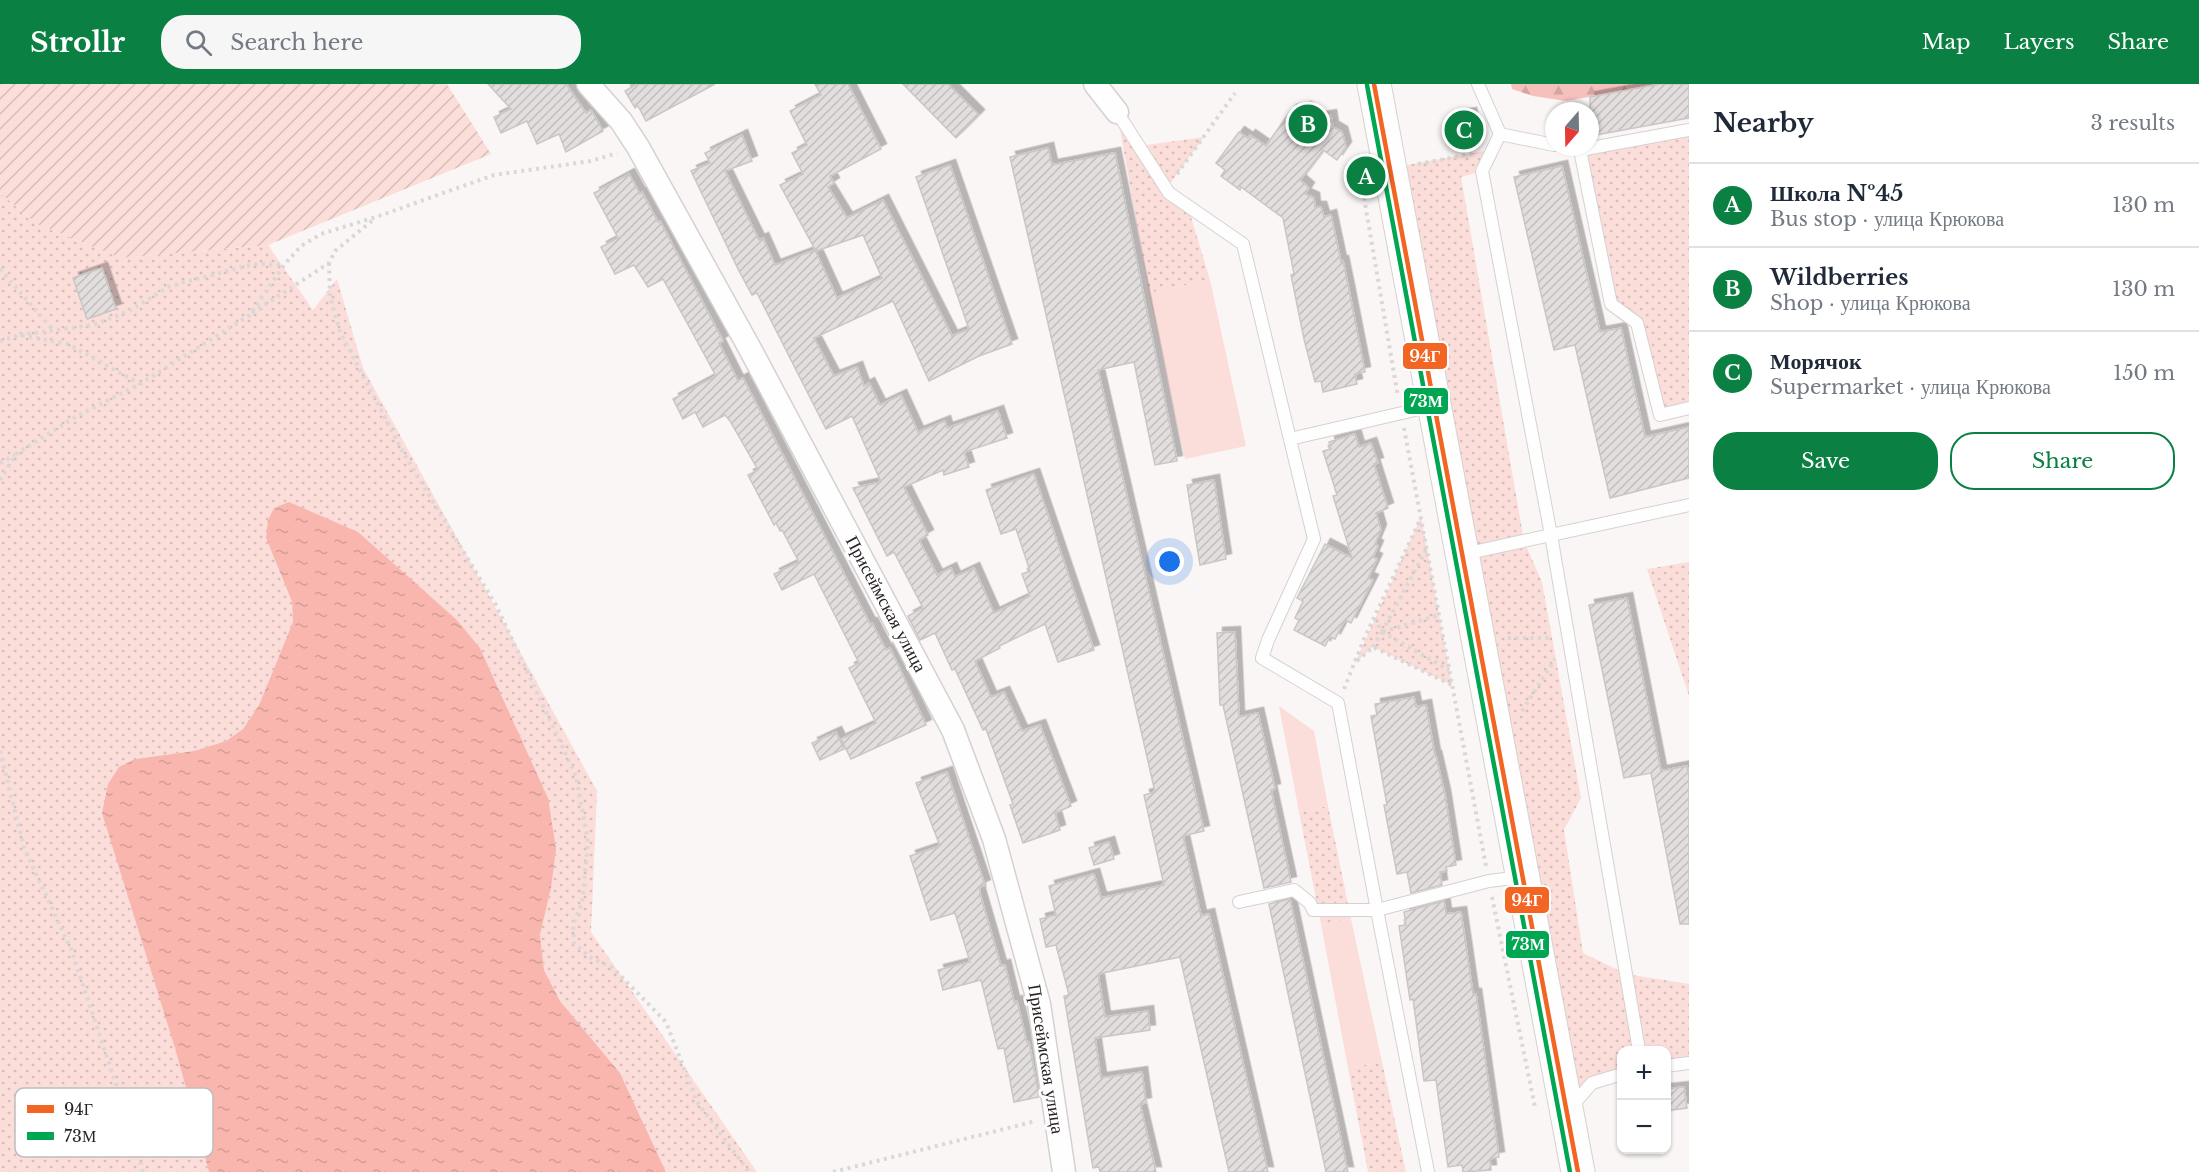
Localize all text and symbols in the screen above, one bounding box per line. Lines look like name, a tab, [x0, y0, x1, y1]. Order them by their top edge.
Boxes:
search box	[161, 15, 581, 69]
text: Strollr	[30, 25, 125, 60]
icon: search	[182, 26, 215, 59]
text: Search here	[230, 29, 363, 56]
text: Map	[1922, 29, 1971, 55]
text: Layers	[2004, 29, 2075, 55]
text: Share	[2108, 29, 2169, 55]
pin: B	[1288, 102, 1328, 147]
north arrow	[1545, 102, 1599, 156]
text: Nearby	[1713, 107, 1814, 139]
pin: C	[1444, 108, 1484, 152]
text: 3 results	[2091, 111, 2175, 135]
pin: A	[1346, 154, 1386, 199]
text: Школа №45	[1770, 180, 1903, 207]
text: A	[1724, 193, 1741, 217]
text: 130 m	[2112, 193, 2175, 217]
text: Bus stop · улица Крюкова	[1770, 207, 2004, 231]
text: Wildberries	[1770, 264, 1908, 291]
text: B	[1725, 277, 1740, 301]
text: 130 m	[2112, 277, 2175, 301]
text: Shop · улица Крюкова	[1770, 291, 1971, 315]
line badge: 94Г	[1402, 342, 1448, 370]
text: 94Г	[1409, 346, 1441, 366]
text: Морячок	[1770, 348, 1862, 375]
text: C	[1724, 361, 1741, 385]
text: 150 m	[2113, 361, 2175, 385]
text: Supermarket · улица Крюкова	[1770, 375, 2051, 399]
line badge: 73М	[1403, 387, 1449, 415]
text: 73М	[1409, 391, 1443, 411]
button: Save	[1713, 432, 1938, 490]
button: Share	[1950, 432, 2175, 490]
street label: Присеймская улица	[841, 532, 931, 676]
your location	[1155, 547, 1184, 576]
line badge: 94Г	[1504, 886, 1550, 914]
text: 94Г	[1511, 890, 1543, 910]
line badge: 73М	[1505, 930, 1550, 959]
text: 73М	[1511, 934, 1545, 954]
street label: Присеймская улица	[1023, 983, 1069, 1135]
map controls	[1617, 1046, 1671, 1154]
button: +	[1617, 1046, 1671, 1100]
legend	[15, 1088, 213, 1157]
text: 94Г	[64, 1099, 93, 1119]
button: −	[1617, 1100, 1671, 1154]
text: 73М	[64, 1126, 96, 1146]

